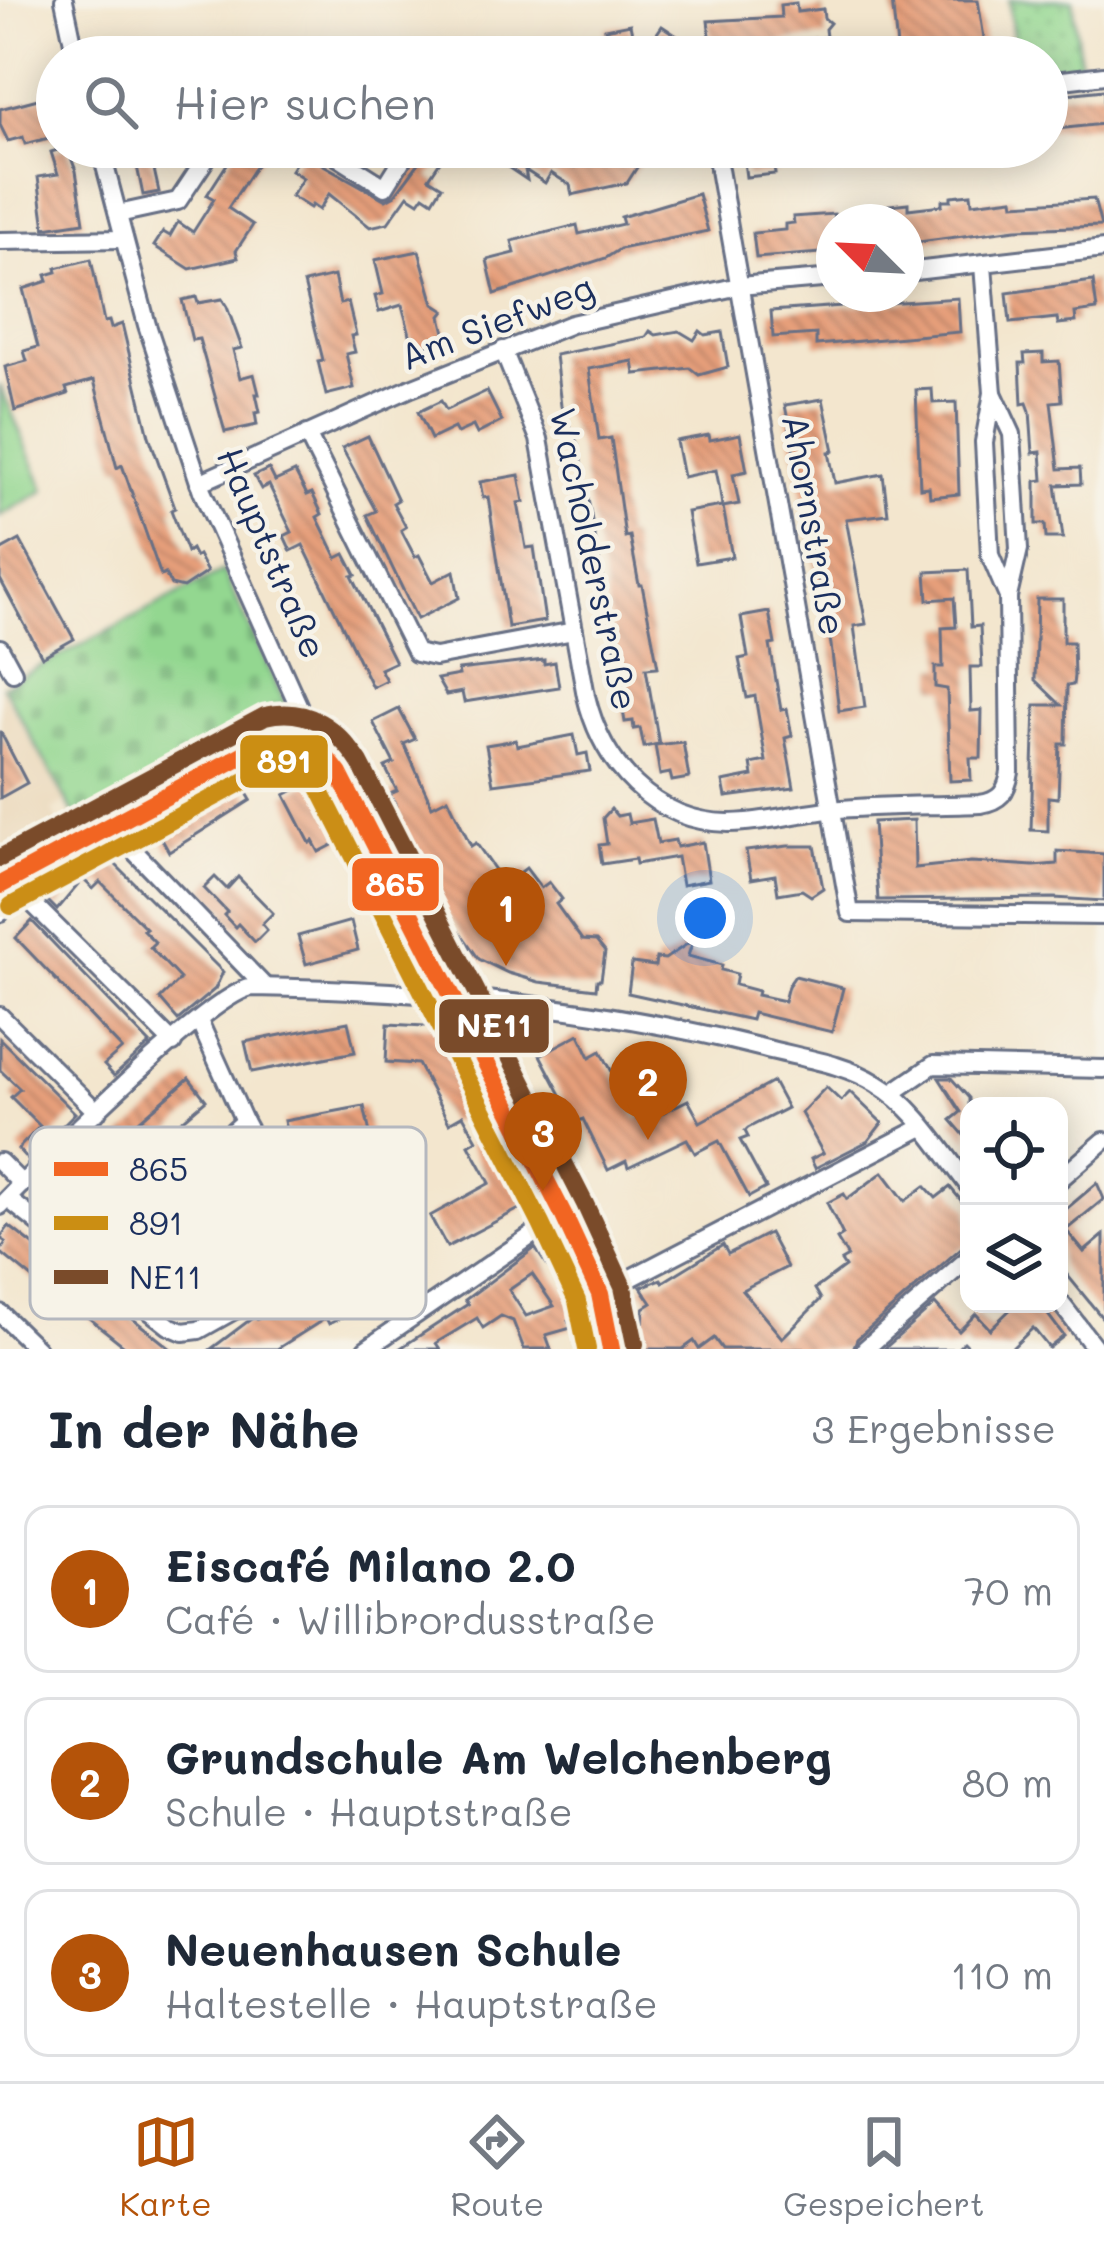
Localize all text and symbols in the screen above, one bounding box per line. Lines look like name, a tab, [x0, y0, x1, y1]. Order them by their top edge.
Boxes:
search box	[36, 36, 1068, 168]
icon: search	[78, 69, 144, 135]
text: Hier suchen	[174, 73, 436, 131]
north arrow	[816, 204, 924, 312]
street label: Am Siefweg	[393, 262, 600, 379]
street label: Wacholderstraße	[540, 403, 650, 714]
street label: Ahornstraße	[773, 411, 858, 639]
street label: Hauptstraße	[208, 440, 339, 665]
line badge: 891	[238, 733, 330, 790]
text: 891	[257, 738, 311, 781]
line badge: 865	[350, 856, 441, 913]
text: 865	[365, 861, 425, 904]
pin: 1	[467, 867, 545, 966]
your location	[675, 888, 735, 948]
line badge: NE11	[437, 997, 551, 1055]
text: NE11	[456, 1002, 532, 1045]
pin: 2	[609, 1041, 687, 1140]
pin: 3	[504, 1092, 582, 1191]
map controls	[960, 1097, 1068, 1313]
button: locate	[960, 1097, 1068, 1205]
legend	[30, 1127, 426, 1319]
text: 865	[129, 1146, 188, 1189]
text: 891	[129, 1200, 183, 1243]
button: layers	[960, 1205, 1068, 1313]
text: NE11	[129, 1254, 202, 1297]
text: In der Nähe	[48, 1394, 359, 1461]
text: 3 Ergebnisse	[812, 1402, 1056, 1453]
text: Eiscafé Milano 2.0	[165, 1535, 575, 1593]
text: 1	[81, 1564, 99, 1615]
text: 70 m	[964, 1564, 1053, 1615]
text: Café · Willibrordusstraße	[165, 1593, 656, 1644]
text: Grundschule Am Welchenberg	[165, 1727, 832, 1785]
text: 2	[79, 1756, 101, 1807]
text: 80 m	[962, 1756, 1053, 1807]
text: Schule · Hauptstraße	[165, 1785, 573, 1836]
text: Neuenhausen Schule	[165, 1919, 621, 1977]
text: 3	[78, 1948, 102, 1999]
text: 110 m	[951, 1948, 1053, 1999]
text: Haltestelle · Hauptstraße	[165, 1977, 658, 2028]
tab: Karte	[119, 2109, 212, 2224]
tab: Route	[451, 2109, 544, 2224]
tab: Gespeichert	[783, 2109, 985, 2224]

